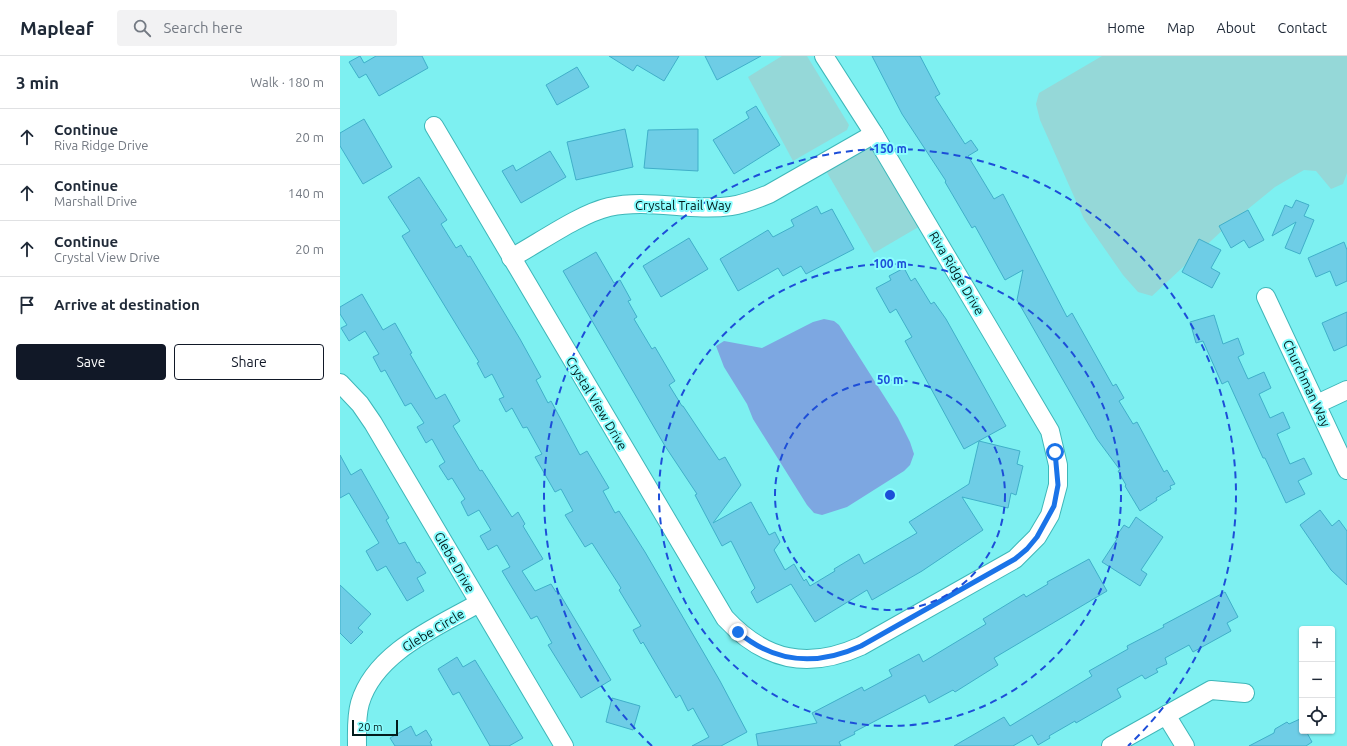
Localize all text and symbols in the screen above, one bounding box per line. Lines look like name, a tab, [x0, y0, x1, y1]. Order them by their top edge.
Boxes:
search box	[117, 10, 397, 46]
text: Mapleaf	[20, 17, 93, 39]
icon: search	[131, 17, 153, 39]
text: Search here	[163, 19, 243, 36]
text: Home	[1107, 20, 1145, 36]
text: Map	[1167, 20, 1195, 36]
text: About	[1217, 20, 1256, 36]
text: Contact	[1278, 20, 1327, 36]
text: 3 min	[16, 73, 59, 92]
text: Walk · 180 m	[250, 75, 324, 89]
text: Continue	[54, 121, 118, 138]
icon: ahead	[16, 126, 38, 148]
text: 20 m	[295, 130, 324, 144]
text: Riva Ridge Drive	[54, 138, 148, 152]
text: 150 m	[873, 142, 907, 155]
text: Continue	[54, 177, 118, 194]
icon: ahead	[16, 182, 38, 204]
text: 140 m	[288, 186, 324, 200]
text: Marshall Drive	[54, 194, 137, 208]
street label: Crystal Trail Way	[635, 198, 731, 212]
street label: Riva Ridge Drive	[927, 229, 987, 317]
text: Continue	[54, 233, 118, 250]
icon: ahead	[16, 238, 38, 260]
text: 20 m	[295, 242, 324, 256]
text: Crystal View Drive	[54, 250, 160, 264]
text: 100 m	[873, 257, 907, 270]
icon: arrive	[16, 294, 38, 316]
text: Arrive at destination	[54, 296, 200, 313]
street label: Churchman Way	[1281, 337, 1333, 429]
button: Save	[16, 344, 166, 380]
button: Share	[174, 344, 324, 380]
street label: Crystal View Drive	[564, 354, 630, 452]
text: 50 m	[877, 373, 903, 386]
route start	[1046, 443, 1064, 461]
centre of rings	[883, 488, 897, 502]
street label: Glebe Drive	[432, 529, 478, 595]
street label: Glebe Circle	[400, 606, 466, 654]
route end	[729, 623, 747, 641]
map controls	[1299, 626, 1335, 734]
button: +	[1299, 626, 1335, 662]
button: −	[1299, 662, 1335, 698]
button: locate	[1299, 698, 1335, 734]
scale bar	[352, 718, 398, 737]
text: 20 m	[358, 721, 382, 733]

